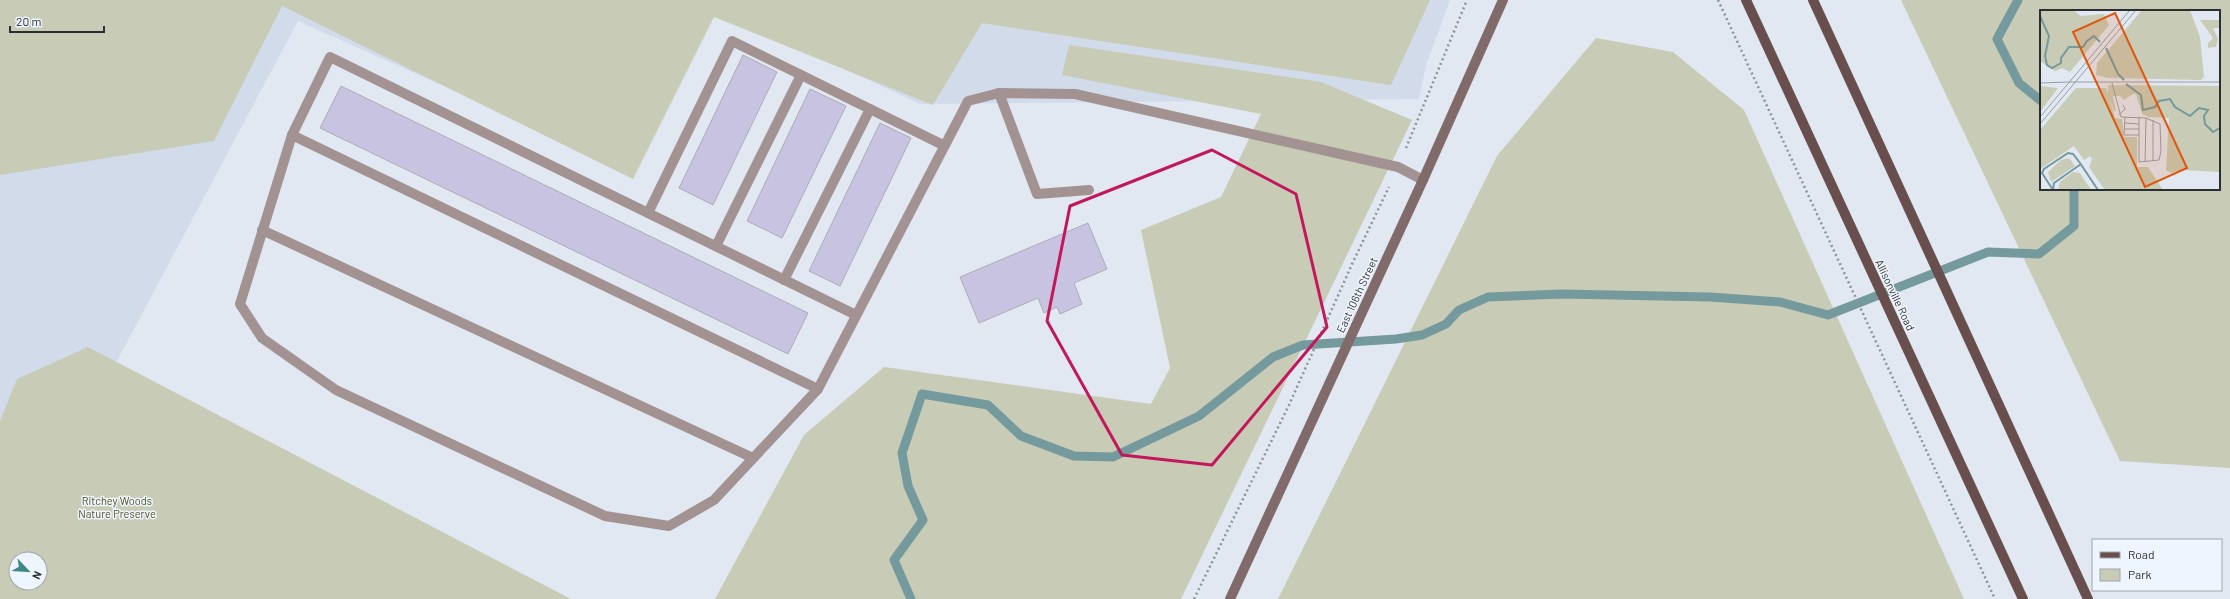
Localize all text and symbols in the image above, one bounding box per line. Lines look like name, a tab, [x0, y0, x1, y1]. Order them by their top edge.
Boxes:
scale bar	[10, 8, 104, 34]
inset map	[2040, 10, 2220, 190]
text: 20 m	[16, 14, 42, 28]
street label: East 106th Street	[1333, 255, 1380, 335]
street label: Allisonville Road	[1873, 257, 1918, 332]
park label: Ritchey Woods Nature Preserve	[78, 494, 156, 520]
legend	[2092, 539, 2222, 591]
text: Road	[2128, 547, 2155, 561]
north arrow	[8, 551, 48, 591]
text: Park	[2128, 567, 2152, 581]
text: N	[30, 569, 45, 582]

